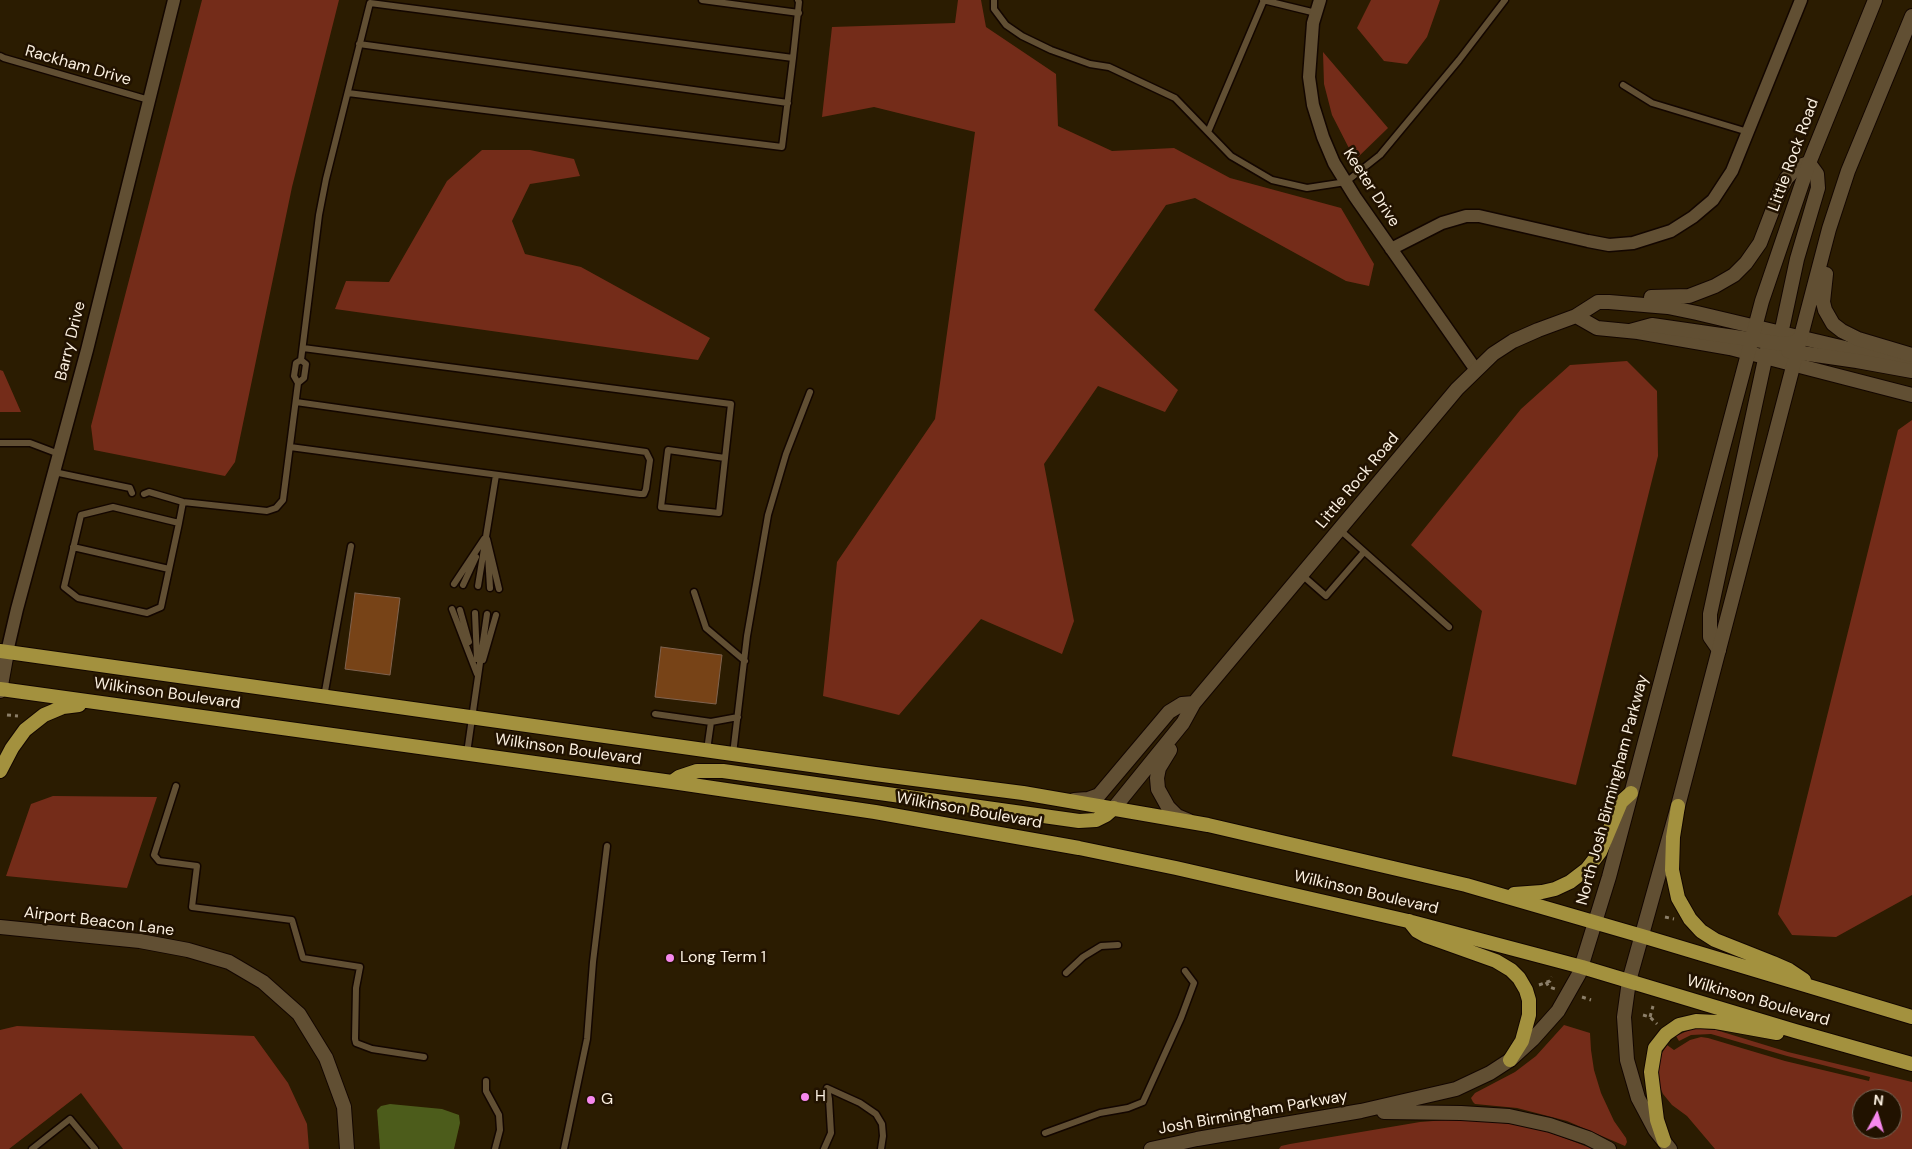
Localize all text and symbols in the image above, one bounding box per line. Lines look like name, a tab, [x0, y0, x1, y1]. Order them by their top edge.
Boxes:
street label: Rackham Drive	[23, 42, 133, 90]
street label: Little Rock Road	[1765, 96, 1823, 214]
street label: Keeter Drive	[1338, 145, 1404, 231]
street label: Barry Drive	[52, 299, 90, 383]
street label: Little Rock Road	[1312, 429, 1404, 533]
street label: North Josh Birmingham Parkway	[1573, 673, 1653, 907]
street label: Wilkinson Boulevard	[92, 674, 242, 714]
street label: Wilkinson Boulevard	[493, 730, 643, 770]
street label: Wilkinson Boulevard	[894, 789, 1044, 833]
street label: Wilkinson Boulevard	[1292, 867, 1440, 919]
street label: Airport Beacon Lane	[23, 903, 175, 941]
place label: Long Term 1	[680, 948, 766, 968]
marker: Long Term 1	[664, 952, 676, 964]
street label: Wilkinson Boulevard	[1684, 971, 1832, 1031]
place label: H	[815, 1087, 826, 1107]
street label: Josh Birmingham Parkway	[1157, 1087, 1349, 1139]
north arrow	[1852, 1089, 1902, 1139]
place label: G	[601, 1090, 613, 1110]
marker: H	[799, 1091, 811, 1103]
text: N	[1872, 1091, 1884, 1110]
marker: G	[585, 1094, 597, 1106]

